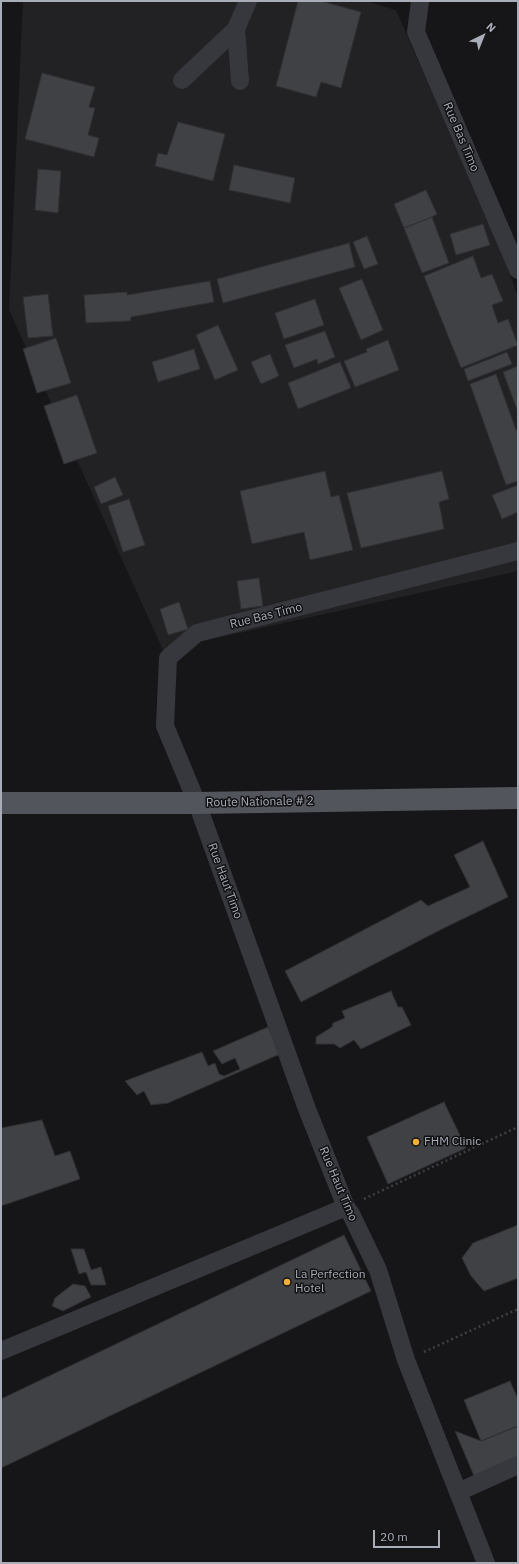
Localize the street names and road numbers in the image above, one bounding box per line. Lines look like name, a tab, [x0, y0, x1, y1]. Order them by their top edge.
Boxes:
street label: Rue Bas Timo	[440, 100, 482, 174]
street label: Rue Bas Timo	[228, 600, 304, 632]
street label: Route Nationale # 2	[206, 794, 314, 810]
street label: Rue Haut Timo	[205, 841, 245, 921]
street label: Rue Haut Timo	[316, 1144, 360, 1224]

